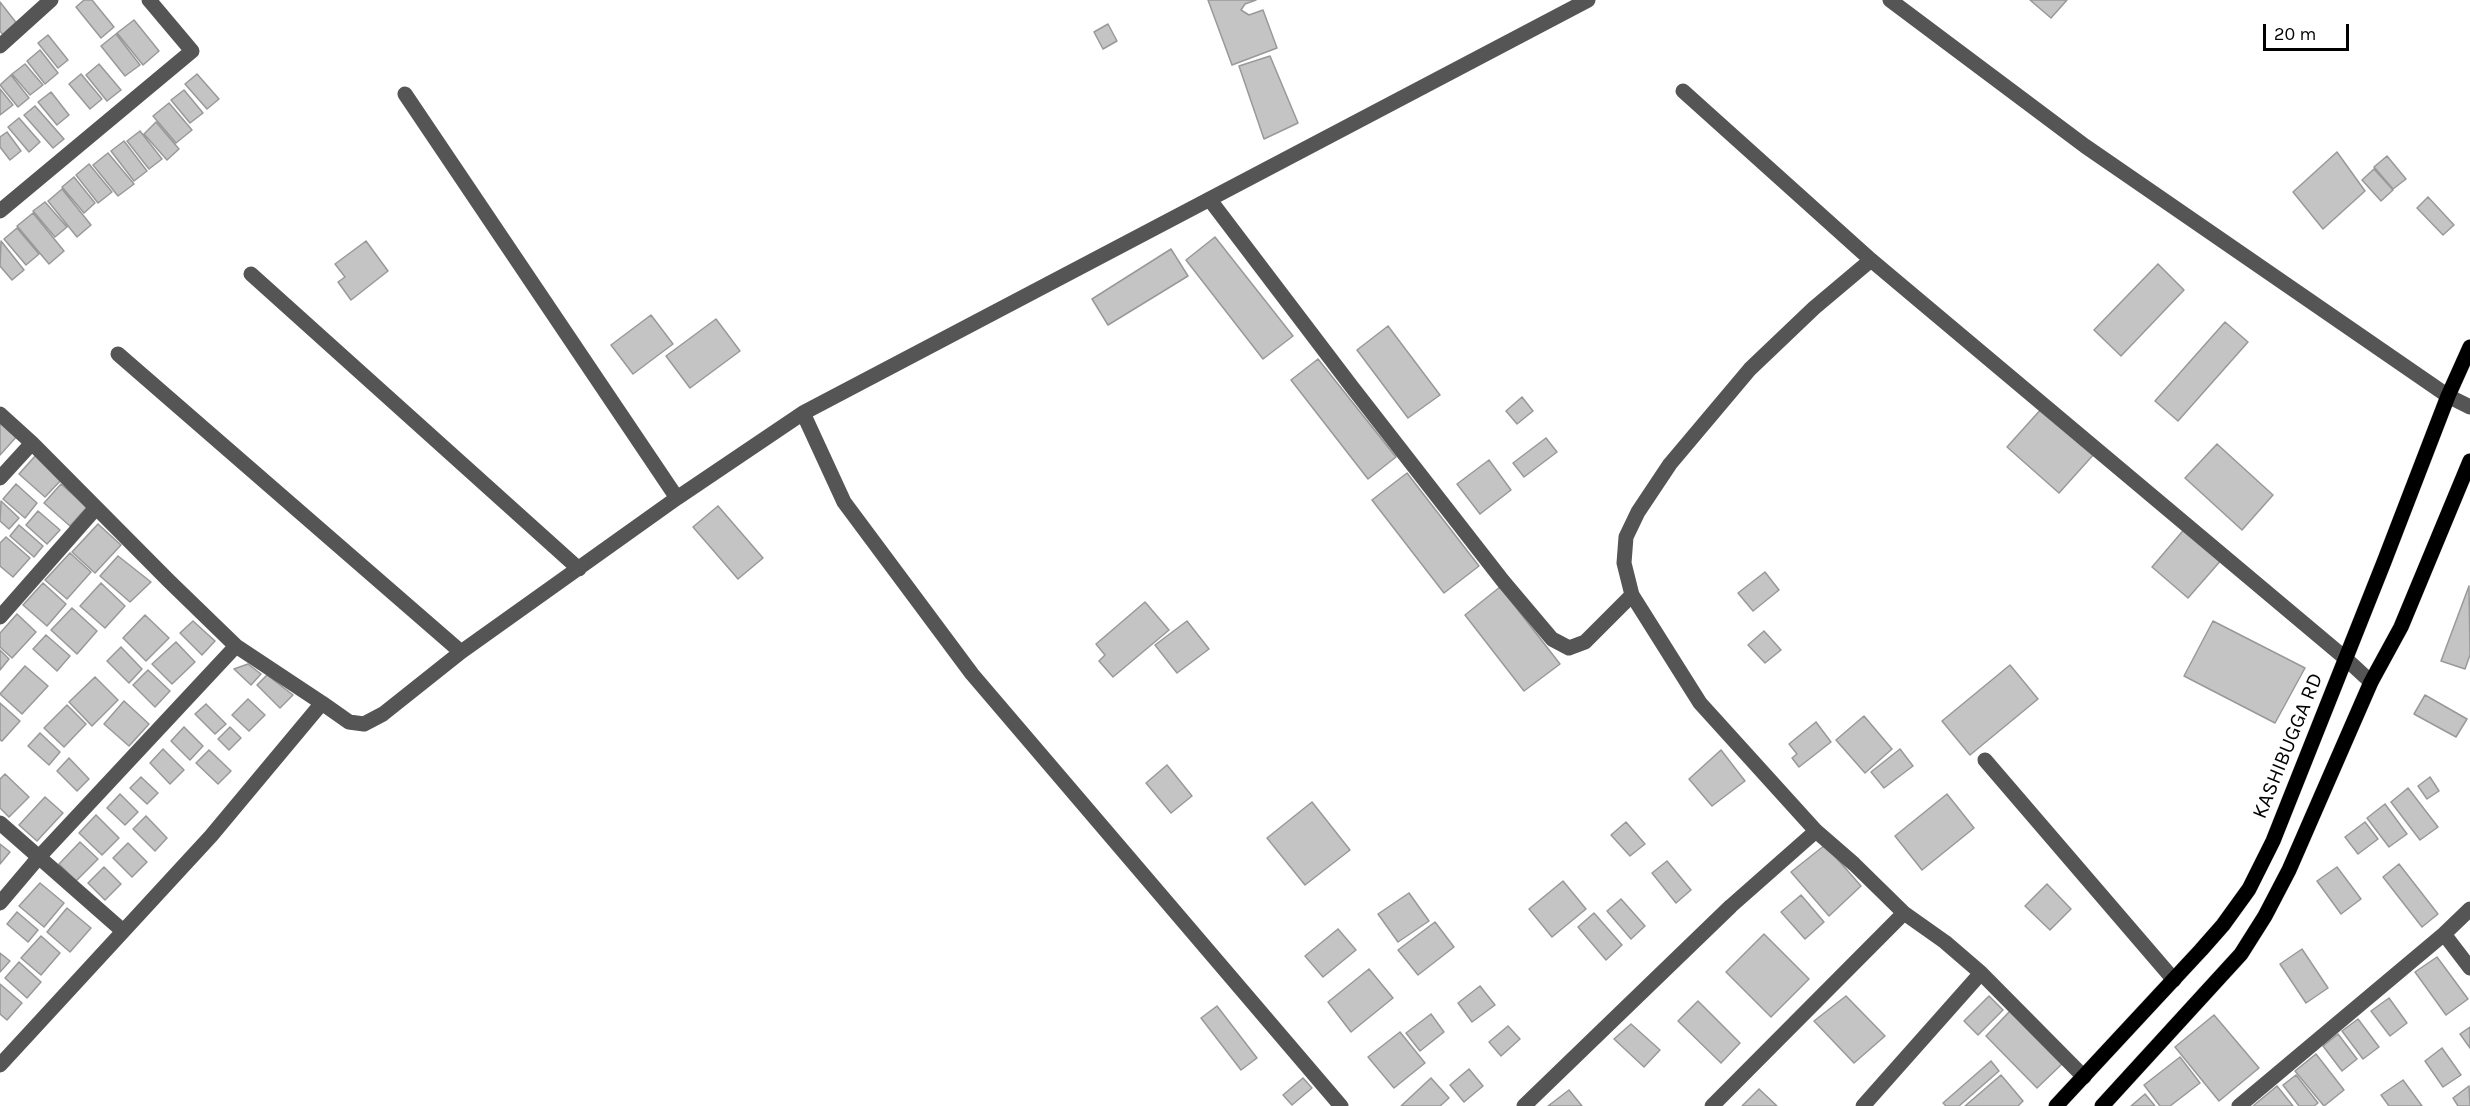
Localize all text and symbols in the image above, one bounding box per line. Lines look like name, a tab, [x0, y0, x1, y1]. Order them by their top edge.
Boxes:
scale bar	[2266, 12, 2352, 50]
text: 20 m	[2274, 23, 2316, 45]
street label: KASHIBUGGA RD	[2247, 669, 2329, 823]

